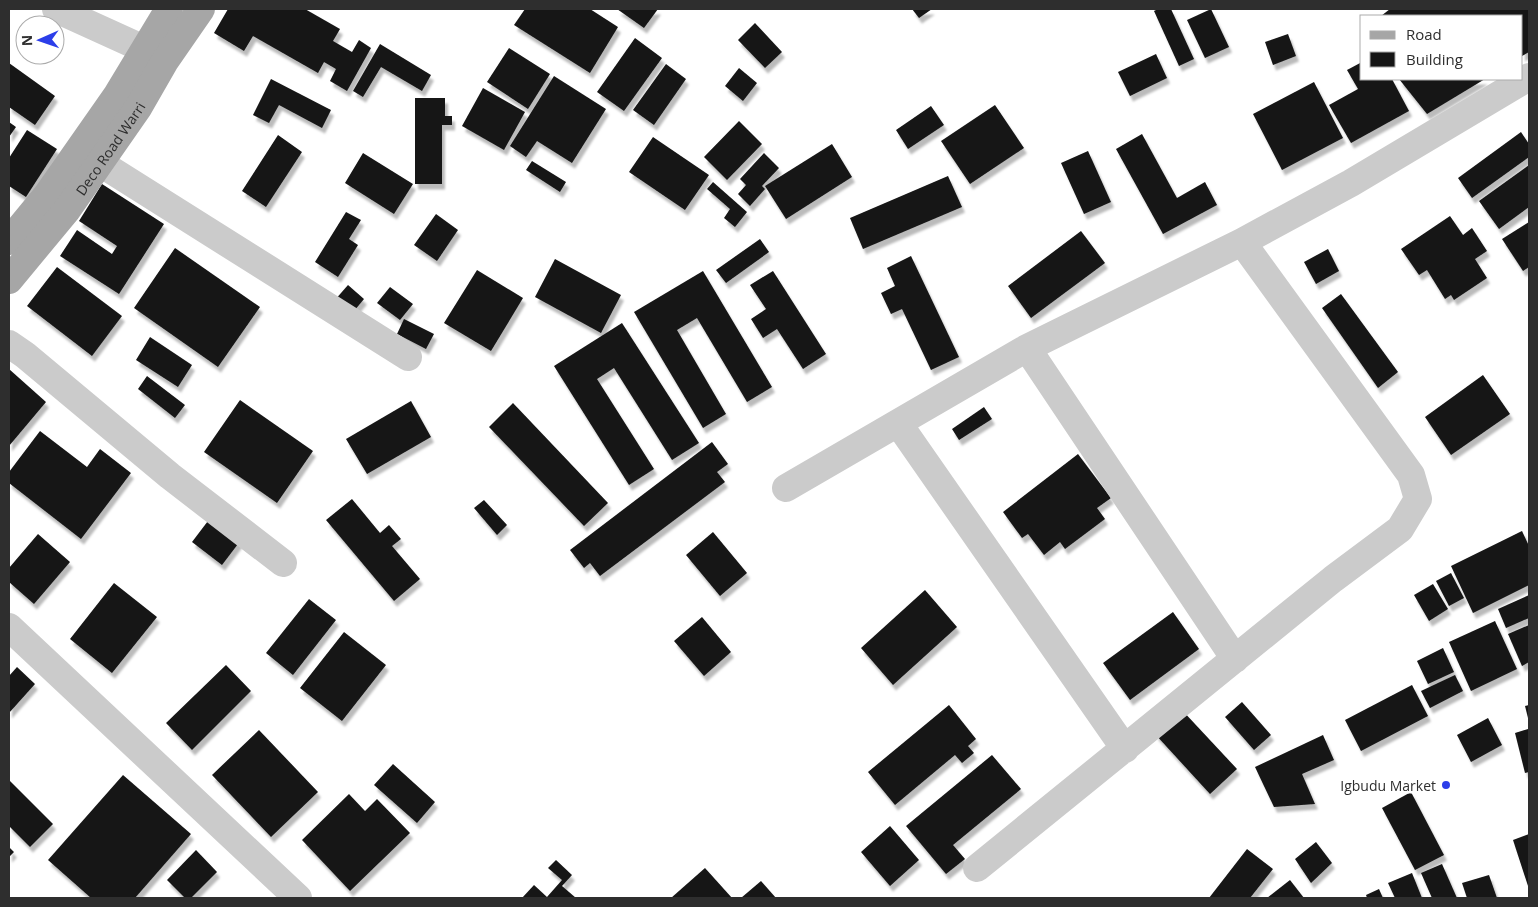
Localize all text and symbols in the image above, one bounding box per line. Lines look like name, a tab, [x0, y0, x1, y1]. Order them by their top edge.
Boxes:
north arrow	[15, 15, 65, 65]
legend	[1360, 15, 1523, 80]
text: Road	[1406, 24, 1442, 44]
text: N	[17, 34, 36, 46]
text: Building	[1406, 49, 1463, 69]
street label: Deco Road Warri	[71, 98, 149, 199]
place label: Igbudu Market	[1340, 776, 1436, 795]
marker: Igbudu Market	[1440, 779, 1452, 791]

